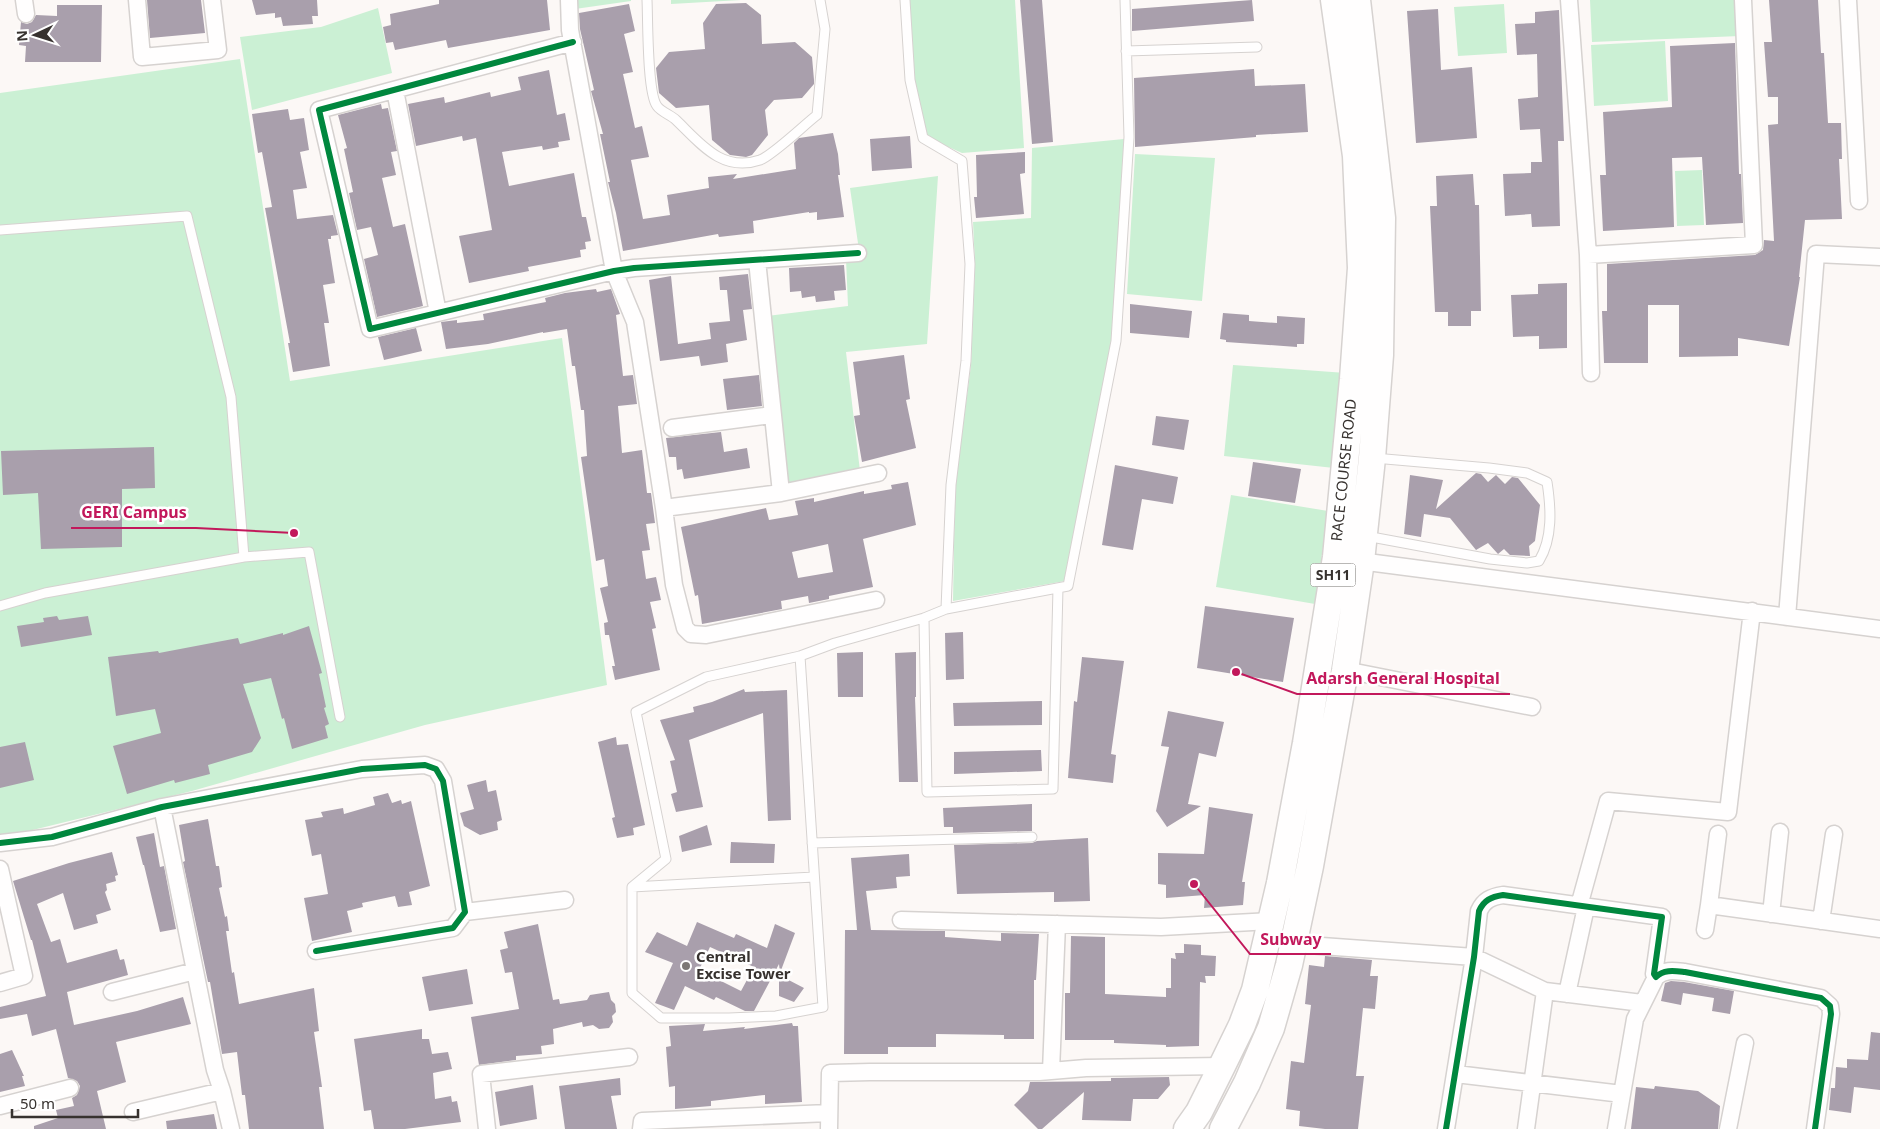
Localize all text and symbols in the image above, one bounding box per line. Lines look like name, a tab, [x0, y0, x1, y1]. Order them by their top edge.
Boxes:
north arrow	[10, 10, 60, 60]
text: N	[12, 30, 31, 42]
street label: RACE COURSE ROAD	[1326, 398, 1360, 542]
callout: GERI Campus	[71, 497, 196, 528]
text: GERI Campus	[81, 501, 187, 523]
road number: SH11	[1310, 564, 1356, 586]
callout: Adarsh General Hospital	[1297, 663, 1510, 694]
text: Adarsh General Hospital	[1306, 667, 1500, 689]
callout: Subway	[1250, 923, 1331, 954]
text: Subway	[1260, 928, 1323, 950]
place label: Central Excise Tower	[696, 946, 791, 983]
marker: Central Excise Tower	[680, 960, 692, 972]
scale bar	[12, 1086, 139, 1118]
text: 50 m	[20, 1093, 55, 1113]

